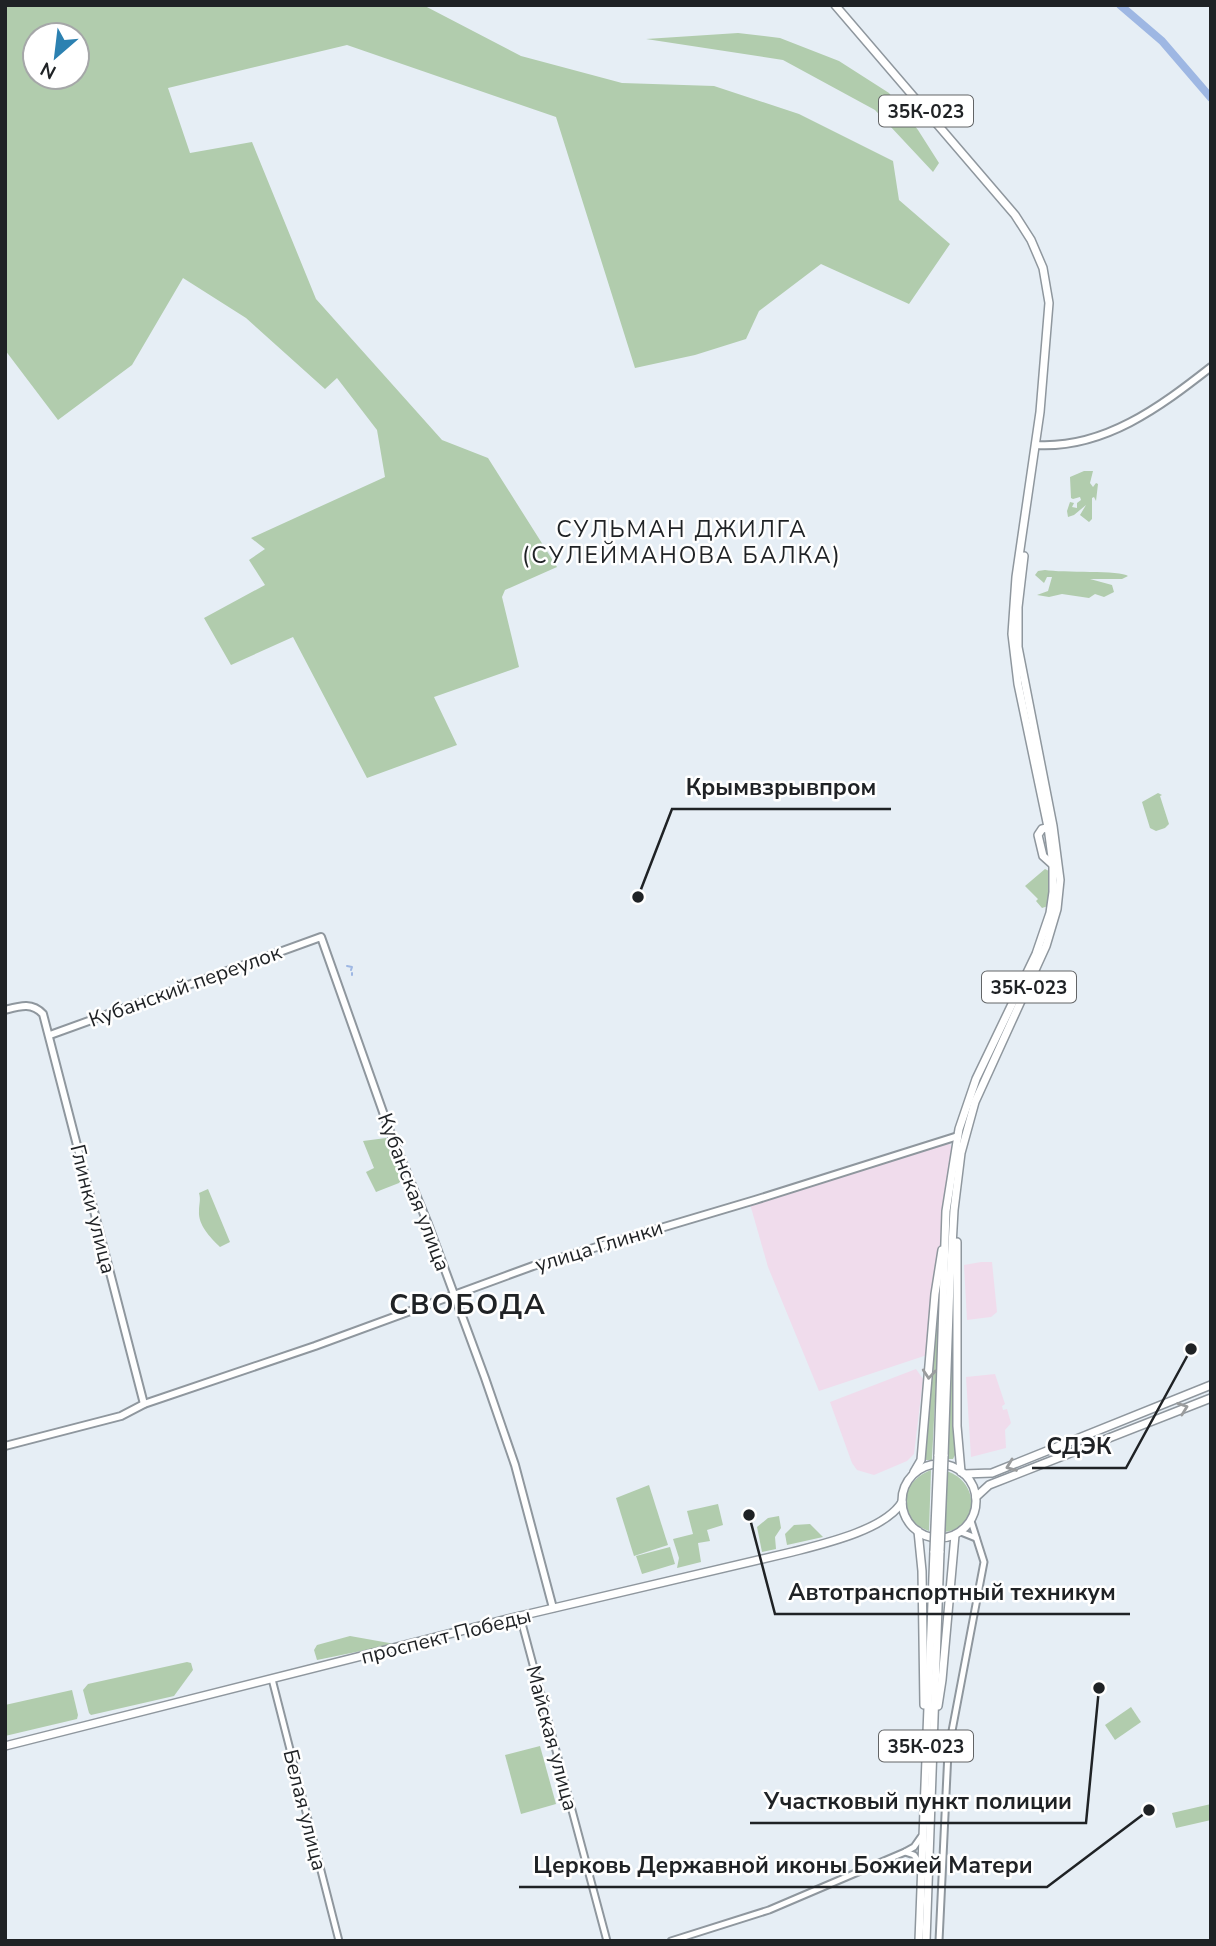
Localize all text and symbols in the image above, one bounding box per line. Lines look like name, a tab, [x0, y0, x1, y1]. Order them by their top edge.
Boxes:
north arrow	[21, 21, 91, 91]
text: N	[36, 55, 61, 85]
road number: 35К-023	[879, 96, 973, 127]
district label: СУЛЬМАН ДЖИЛГА (СУЛЕЙМАНОВА БАЛКА)	[522, 514, 842, 571]
callout: Крымвзрывпром	[672, 765, 891, 809]
text: Крымвзрывпром	[686, 772, 876, 803]
street label: Кубанский переулок	[85, 938, 286, 1034]
road number: 35К-023	[982, 972, 1076, 1002]
street label: Кубанская улица	[371, 1109, 457, 1275]
street label: Глинки улица	[63, 1141, 123, 1277]
street label: улица Глинки	[532, 1213, 666, 1279]
district label: СВОБОДА	[389, 1286, 547, 1324]
one-way arrow	[922, 1369, 937, 1380]
one-way arrow	[1176, 1403, 1188, 1417]
callout: СДЭК	[1032, 1424, 1126, 1468]
text: СДЭК	[1046, 1431, 1112, 1462]
one-way arrow	[1006, 1457, 1018, 1471]
callout: Автотранспортный техникум	[775, 1570, 1130, 1614]
text: Автотранспортный техникум	[788, 1577, 1116, 1608]
street label: проспект Победы	[358, 1601, 534, 1671]
street label: Майская улица	[519, 1662, 585, 1814]
road number: 35К-023	[879, 1730, 973, 1762]
street label: Белая улица	[276, 1747, 334, 1873]
callout: Участковый пункт полиции	[750, 1779, 1086, 1823]
text: Участковый пункт полиции	[763, 1786, 1072, 1817]
callout: Церковь Державной иконы Божией Матери	[519, 1843, 1047, 1887]
text: Церковь Державной иконы Божией Матери	[533, 1850, 1033, 1881]

